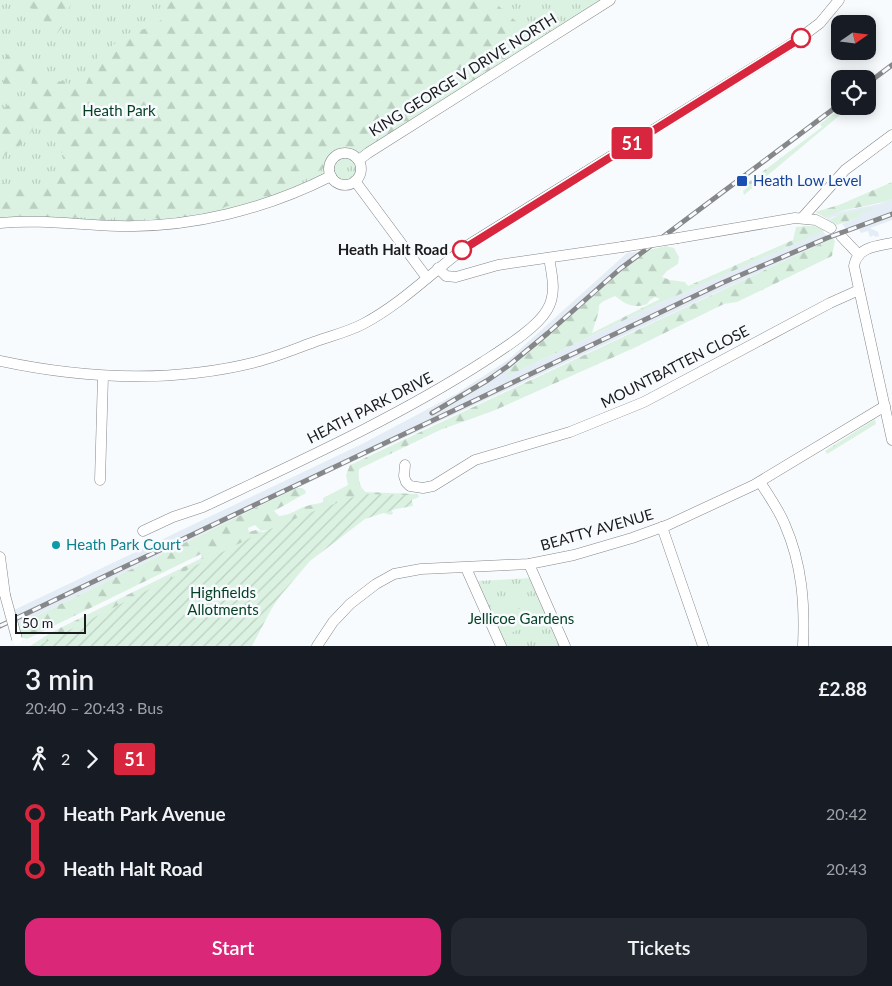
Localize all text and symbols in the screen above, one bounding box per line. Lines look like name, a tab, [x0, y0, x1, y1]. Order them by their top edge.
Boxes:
street label: KING GEORGE V DRIVE NORTH	[365, 9, 560, 140]
north arrow	[831, 15, 876, 60]
map controls	[831, 15, 876, 115]
unlabelled marker	[791, 28, 811, 48]
button: locate	[831, 70, 876, 115]
park label: Heath Park	[82, 101, 156, 119]
line badge: 51	[610, 127, 654, 159]
text: 51	[622, 132, 642, 154]
place label: Heath Low Level	[753, 171, 862, 189]
marker: Heath Low Level	[735, 174, 749, 188]
place label: Heath Halt Road	[338, 240, 448, 258]
marker: Heath Halt Road	[452, 240, 472, 260]
street label: MOUNTBATTEN CLOSE	[598, 321, 752, 411]
street label: HEATH PARK DRIVE	[304, 368, 435, 447]
street label: BEATTY AVENUE	[538, 504, 655, 554]
place label: Heath Park Court	[66, 535, 181, 553]
marker: Heath Park Court	[50, 539, 62, 551]
park label: Highfields Allotments	[187, 583, 259, 618]
park label: Jellicoe Gardens	[468, 609, 574, 627]
scale bar	[15, 611, 86, 634]
text: 50 m	[22, 614, 53, 631]
text: 3 min	[25, 662, 94, 696]
text: £2.88	[818, 677, 867, 700]
text: 20:40 – 20:43 · Bus	[25, 698, 163, 717]
icon: walk	[25, 745, 53, 773]
icon: forward	[78, 745, 106, 773]
text: 51	[124, 748, 145, 770]
text: 2	[61, 749, 70, 768]
text: Heath Park Avenue	[63, 802, 226, 825]
text: 20:42	[826, 804, 867, 823]
text: Heath Halt Road	[63, 857, 203, 880]
text: 20:43	[826, 859, 867, 878]
button: Start	[25, 918, 441, 976]
button: Tickets	[451, 918, 867, 976]

